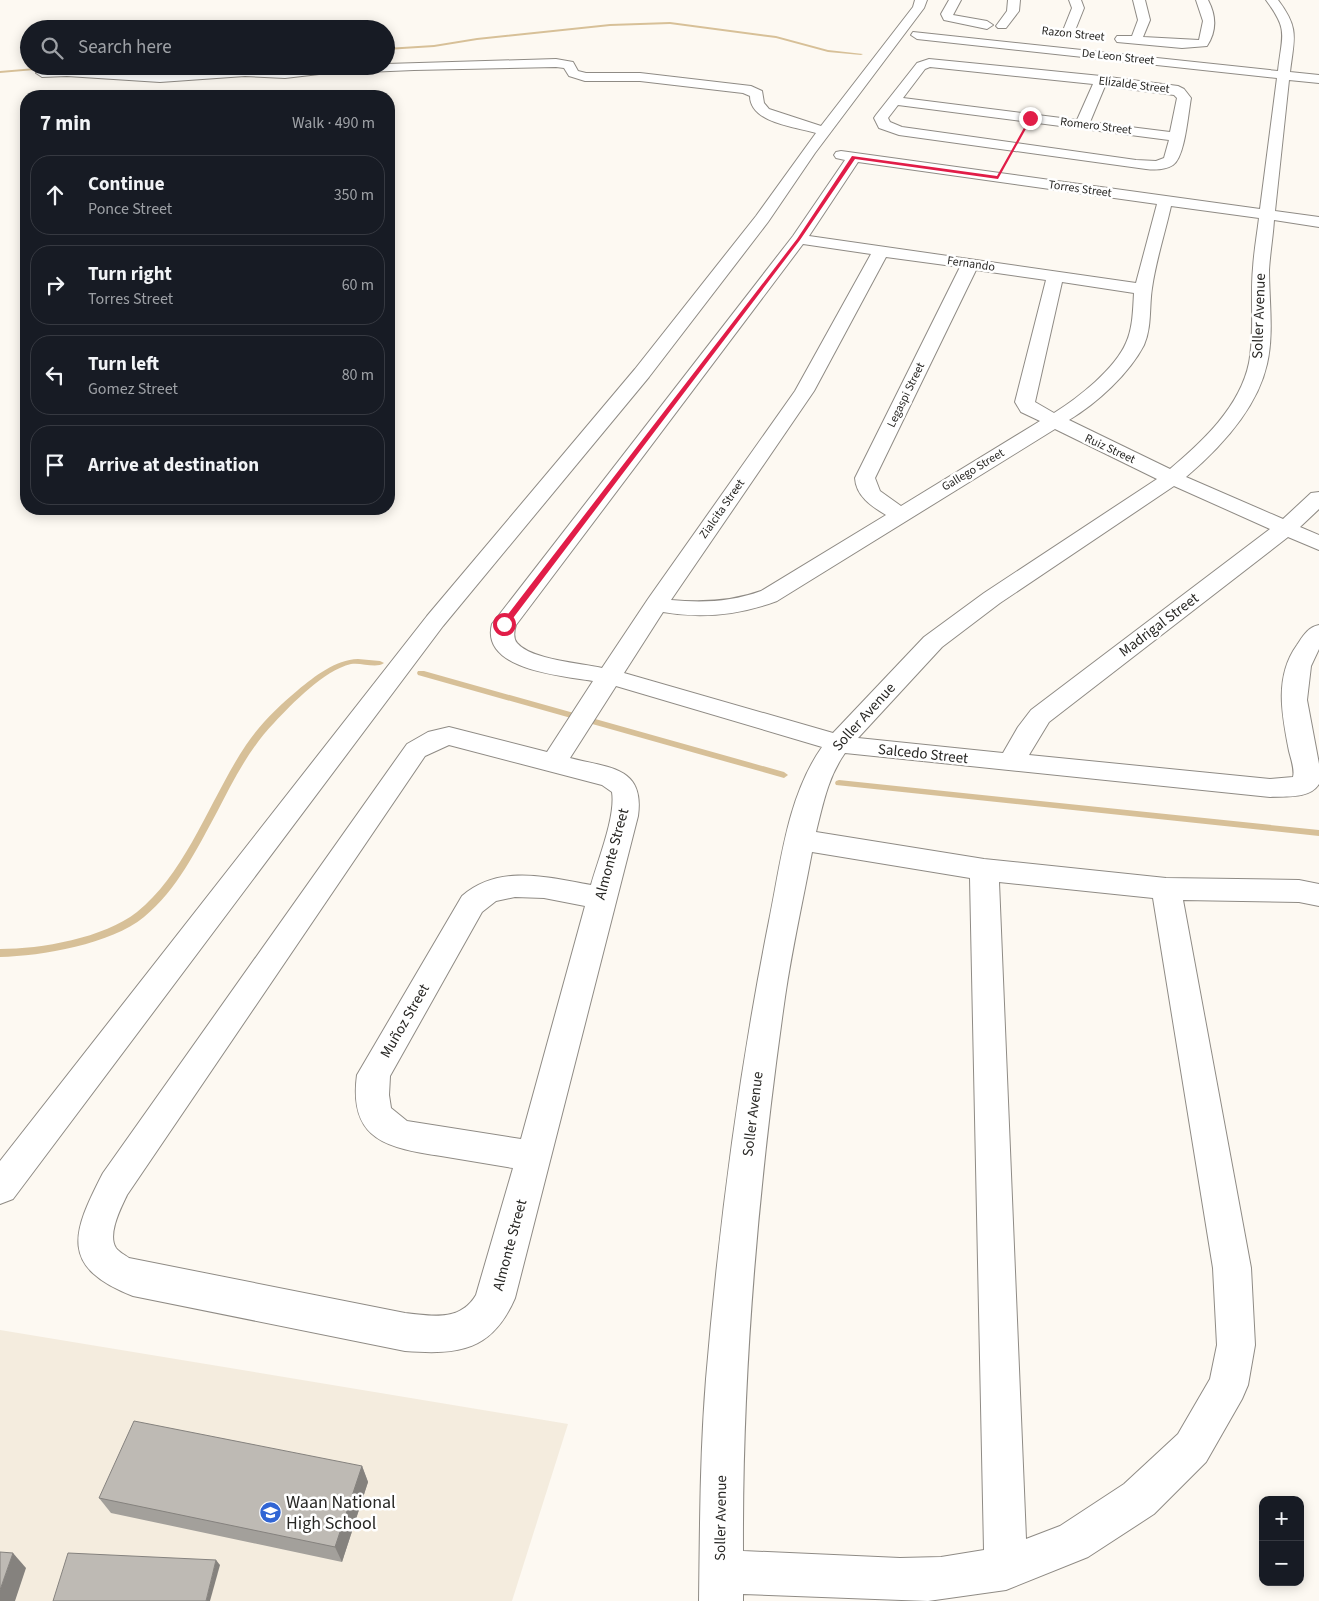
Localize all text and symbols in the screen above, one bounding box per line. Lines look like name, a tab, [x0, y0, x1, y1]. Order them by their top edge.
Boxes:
search box	[20, 20, 395, 75]
street label: Razon Street	[1041, 22, 1105, 46]
icon: search	[38, 34, 66, 62]
text: Search here	[78, 34, 172, 61]
street label: De Leon Street	[1081, 45, 1155, 69]
street label: Elizalde Street	[1098, 72, 1170, 98]
route end	[1019, 107, 1042, 130]
text: 7 min	[40, 108, 91, 138]
text: Walk · 490 m	[292, 112, 375, 134]
street label: Romero Street	[1059, 113, 1133, 139]
text: Continue	[88, 171, 165, 198]
street label: Torres Street	[1047, 176, 1113, 202]
icon: ahead	[41, 181, 69, 209]
text: 350 m	[334, 184, 374, 206]
text: Ponce Street	[88, 198, 172, 220]
street label: Fernando	[946, 252, 996, 276]
text: Turn right	[88, 261, 172, 288]
icon: right	[41, 271, 69, 299]
street label: Soller Avenue	[1247, 273, 1271, 359]
text: 60 m	[342, 274, 374, 296]
text: Torres Street	[88, 288, 173, 310]
text: Turn left	[88, 351, 159, 378]
street label: Legaspi Street	[883, 360, 929, 430]
icon: left	[41, 361, 69, 389]
text: 80 m	[342, 364, 374, 386]
text: Gomez Street	[88, 378, 178, 400]
street label: Ruiz Street	[1082, 430, 1138, 468]
street label: Gallego Street	[939, 445, 1007, 495]
icon: arrive	[41, 451, 69, 479]
text: Arrive at destination	[88, 452, 259, 479]
street label: Zialcita Street	[695, 476, 749, 542]
street label: Madrigal Street	[1115, 588, 1203, 662]
route start	[493, 613, 516, 636]
street label: Soller Avenue	[828, 678, 900, 756]
street label: Salcedo Street	[877, 739, 969, 769]
street label: Almonte Street	[590, 806, 634, 902]
street label: Muñoz Street	[375, 980, 435, 1062]
street label: Soller Avenue	[737, 1070, 769, 1158]
street label: Almonte Street	[488, 1197, 532, 1293]
street label: Soller Avenue	[710, 1475, 732, 1561]
place label: Waan National High School	[286, 1490, 396, 1536]
map controls	[1259, 1496, 1304, 1586]
button: +	[1259, 1496, 1304, 1541]
school or university icon: Waan National High School	[258, 1500, 282, 1524]
button: −	[1259, 1541, 1304, 1586]

